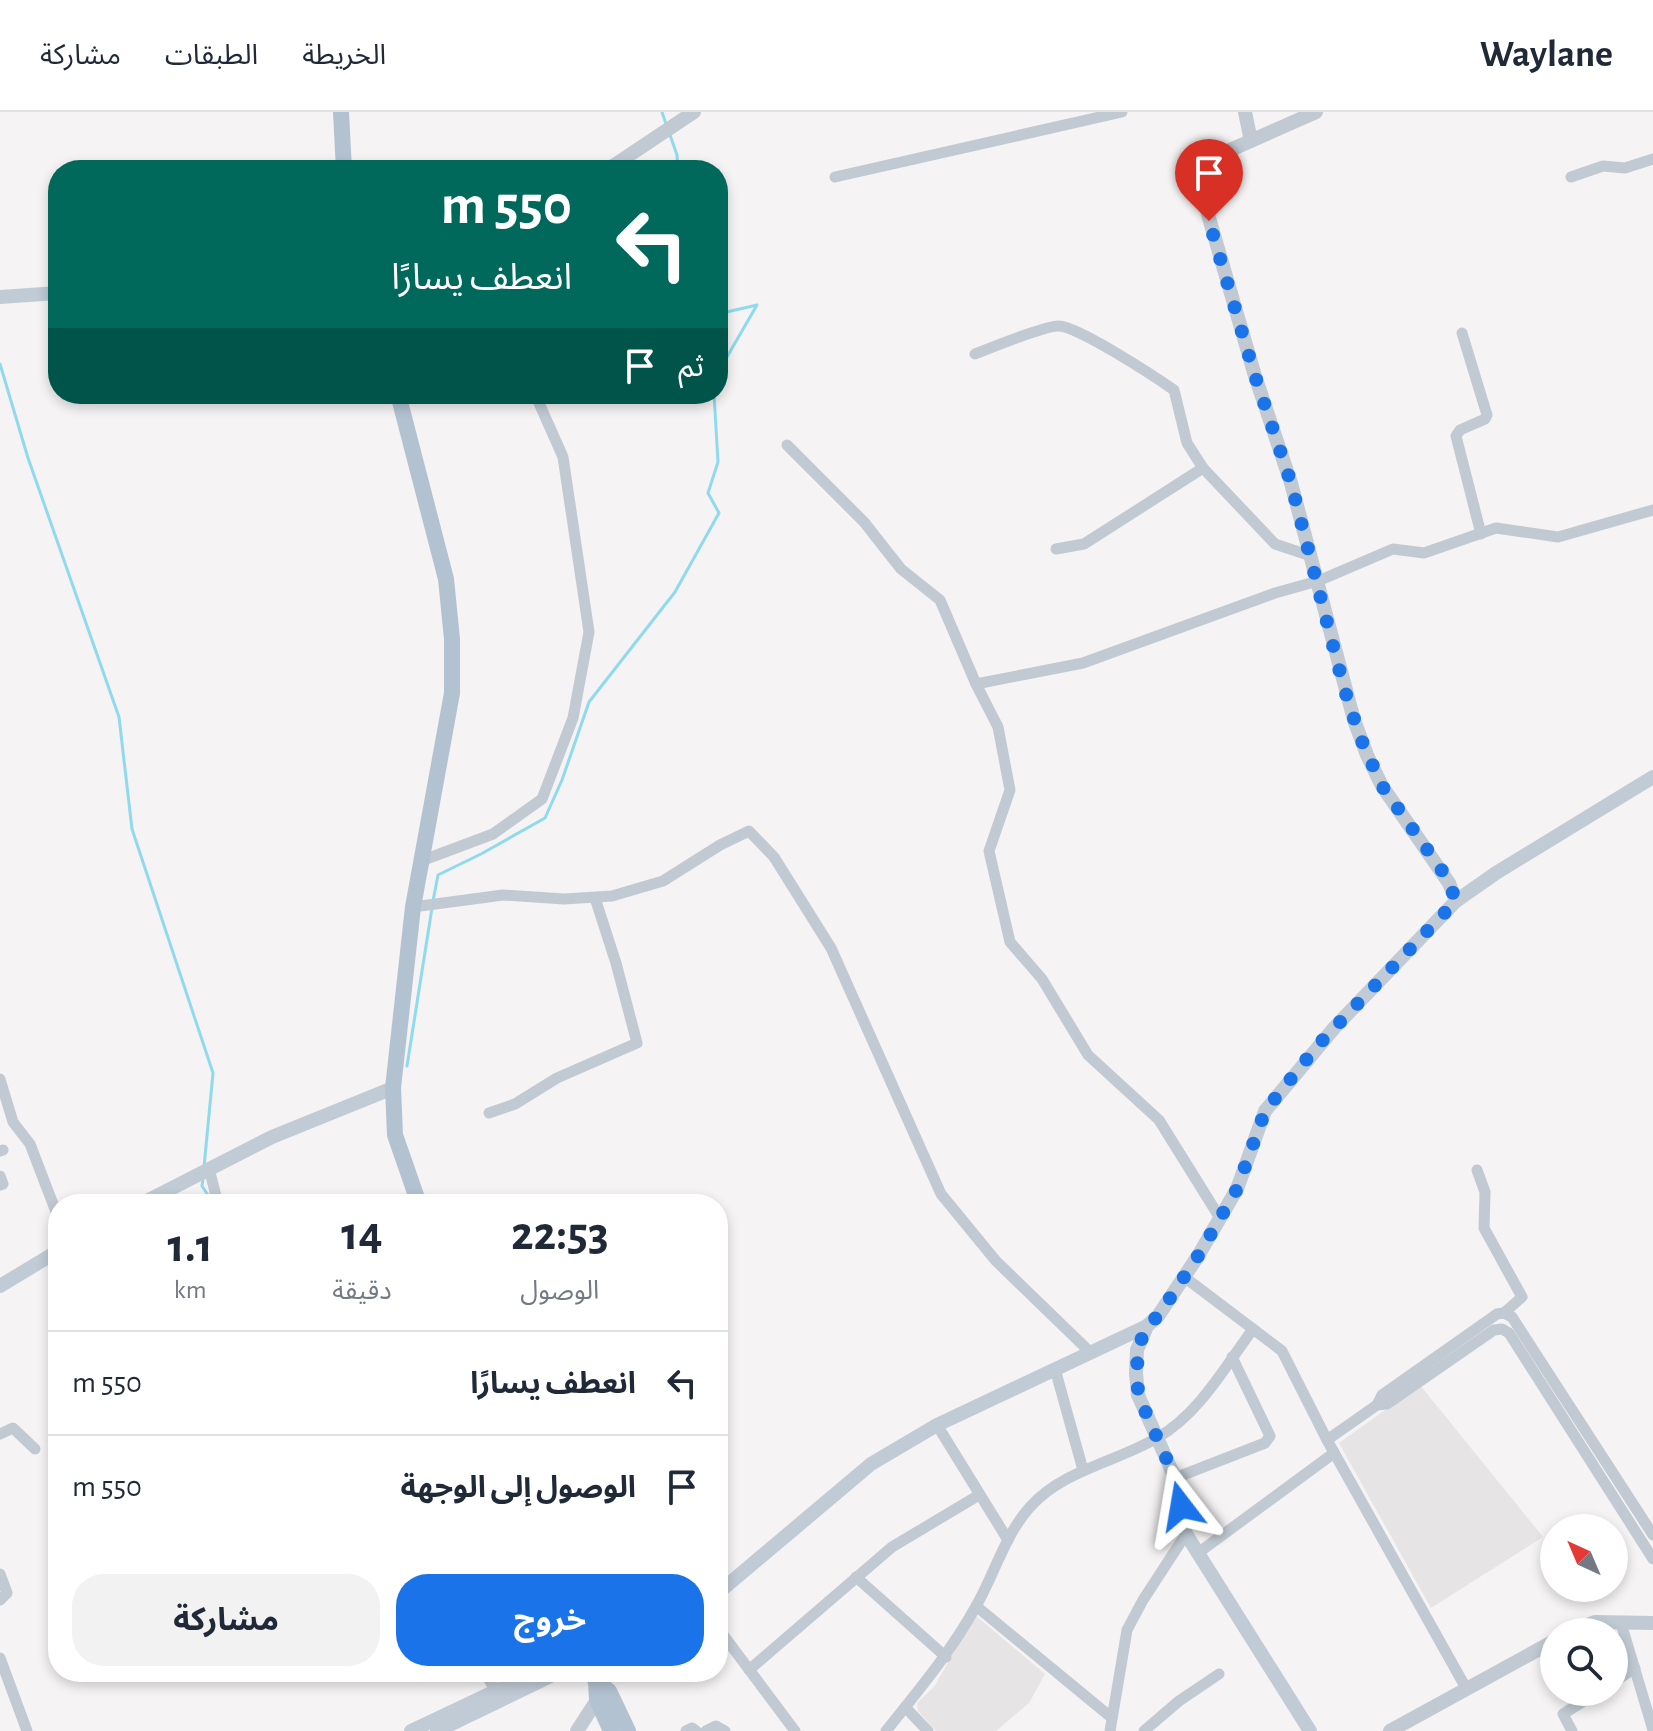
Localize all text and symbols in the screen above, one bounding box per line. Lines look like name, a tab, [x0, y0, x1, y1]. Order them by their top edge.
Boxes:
text: Waylane	[1480, 36, 1613, 74]
text: مشاركة	[40, 42, 121, 70]
text: الطبقات	[165, 42, 258, 70]
text: الخريطة	[302, 42, 386, 70]
pin	[1175, 139, 1243, 221]
icon: arrive	[1187, 151, 1231, 195]
text: 550 m	[441, 178, 572, 234]
icon: left	[600, 192, 704, 296]
text: انعطف يسارًا	[391, 260, 572, 296]
icon: arrive	[618, 344, 662, 388]
text: ثم	[678, 352, 704, 382]
text: 14	[341, 1211, 383, 1259]
text: 22:53	[511, 1211, 609, 1259]
text: 1.1	[167, 1223, 213, 1271]
text: km	[174, 1277, 207, 1303]
text: دقيقة	[332, 1278, 392, 1304]
text: الوصول	[520, 1278, 599, 1304]
icon: left	[660, 1361, 704, 1405]
text: 550 m	[72, 1368, 142, 1398]
text: انعطف يسارًا	[470, 1369, 636, 1399]
position arrow	[1139, 1464, 1223, 1548]
icon: arrive	[660, 1465, 704, 1509]
text: 550 m	[72, 1472, 142, 1502]
text: الوصول إلى الوجهة	[400, 1473, 636, 1503]
north arrow	[1540, 1514, 1628, 1602]
map controls	[1540, 1514, 1628, 1706]
button: مشاركة	[72, 1574, 380, 1666]
button: خروج	[396, 1574, 704, 1666]
button: search	[1540, 1618, 1628, 1706]

